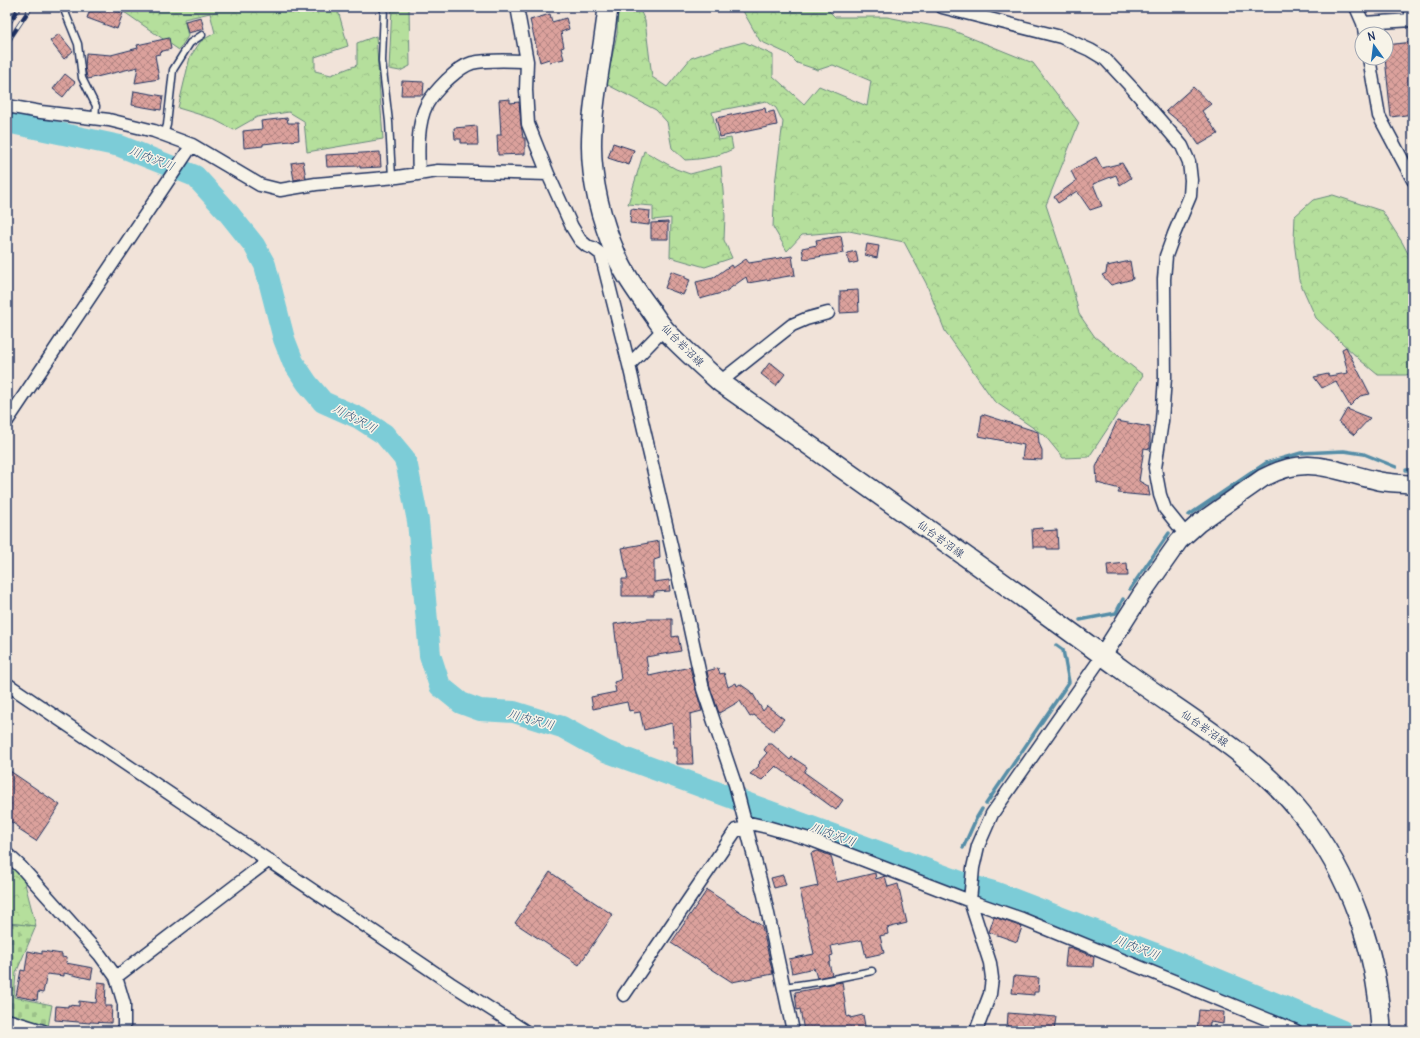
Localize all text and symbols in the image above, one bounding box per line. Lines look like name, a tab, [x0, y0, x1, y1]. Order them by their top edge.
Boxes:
north arrow	[1354, 26, 1394, 66]
text: N	[1366, 29, 1377, 44]
water label: 川内沢川	[127, 142, 177, 174]
street label: 仙台岩沼線	[659, 321, 707, 369]
water label: 川内沢川	[330, 400, 380, 436]
street label: 仙台岩沼線	[915, 517, 967, 561]
water label: 川内沢川	[506, 706, 556, 732]
street label: 仙台岩沼線	[1178, 706, 1232, 750]
water label: 川内沢川	[808, 819, 858, 849]
water label: 川内沢川	[1112, 931, 1162, 963]

